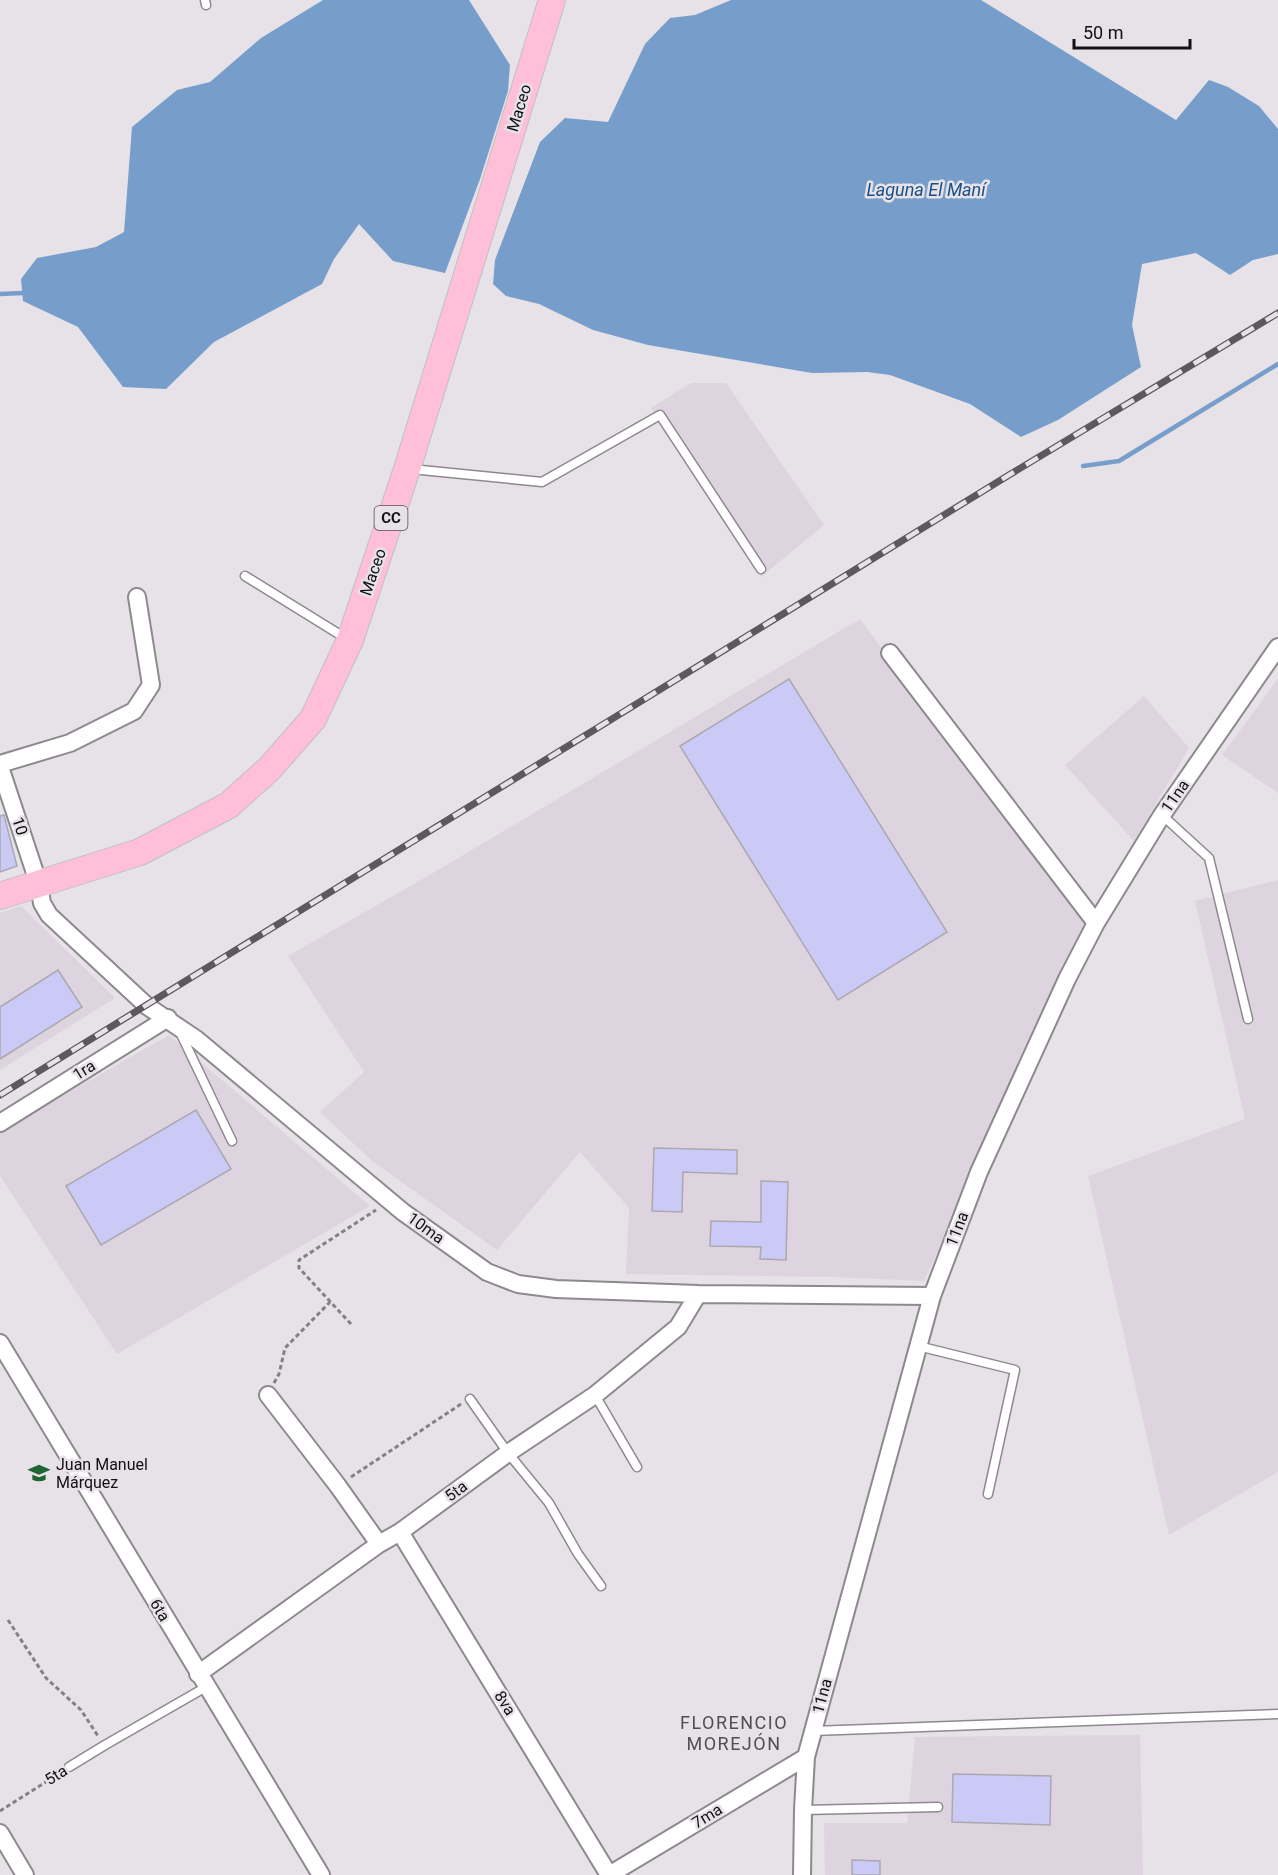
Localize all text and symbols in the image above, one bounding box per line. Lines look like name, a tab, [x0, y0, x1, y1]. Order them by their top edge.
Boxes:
scale bar	[1074, 12, 1190, 50]
text: 50 m	[1083, 22, 1123, 43]
street label: Maceo	[503, 82, 535, 134]
water label: Laguna El Maní	[866, 179, 988, 200]
road number: CC	[374, 506, 408, 530]
street label: Maceo	[356, 546, 390, 598]
street label: 11na	[1157, 776, 1193, 816]
street label: 10	[8, 815, 32, 837]
street label: 1ra	[69, 1056, 99, 1084]
street label: 10ma	[404, 1208, 448, 1248]
street label: 11na	[942, 1209, 972, 1249]
place label: Juan Manuel Márquez	[56, 1455, 148, 1492]
school or university icon: Juan Manuel Márquez	[27, 1461, 51, 1485]
street label: 5ta	[441, 1477, 471, 1505]
street label: 6ta	[146, 1595, 174, 1625]
street label: 11na	[808, 1676, 836, 1716]
street label: 8va	[490, 1687, 520, 1719]
district label: FLORENCIO MOREJÓN	[680, 1712, 788, 1754]
street label: 5ta	[41, 1761, 71, 1789]
street label: 7ma	[689, 1800, 725, 1832]

